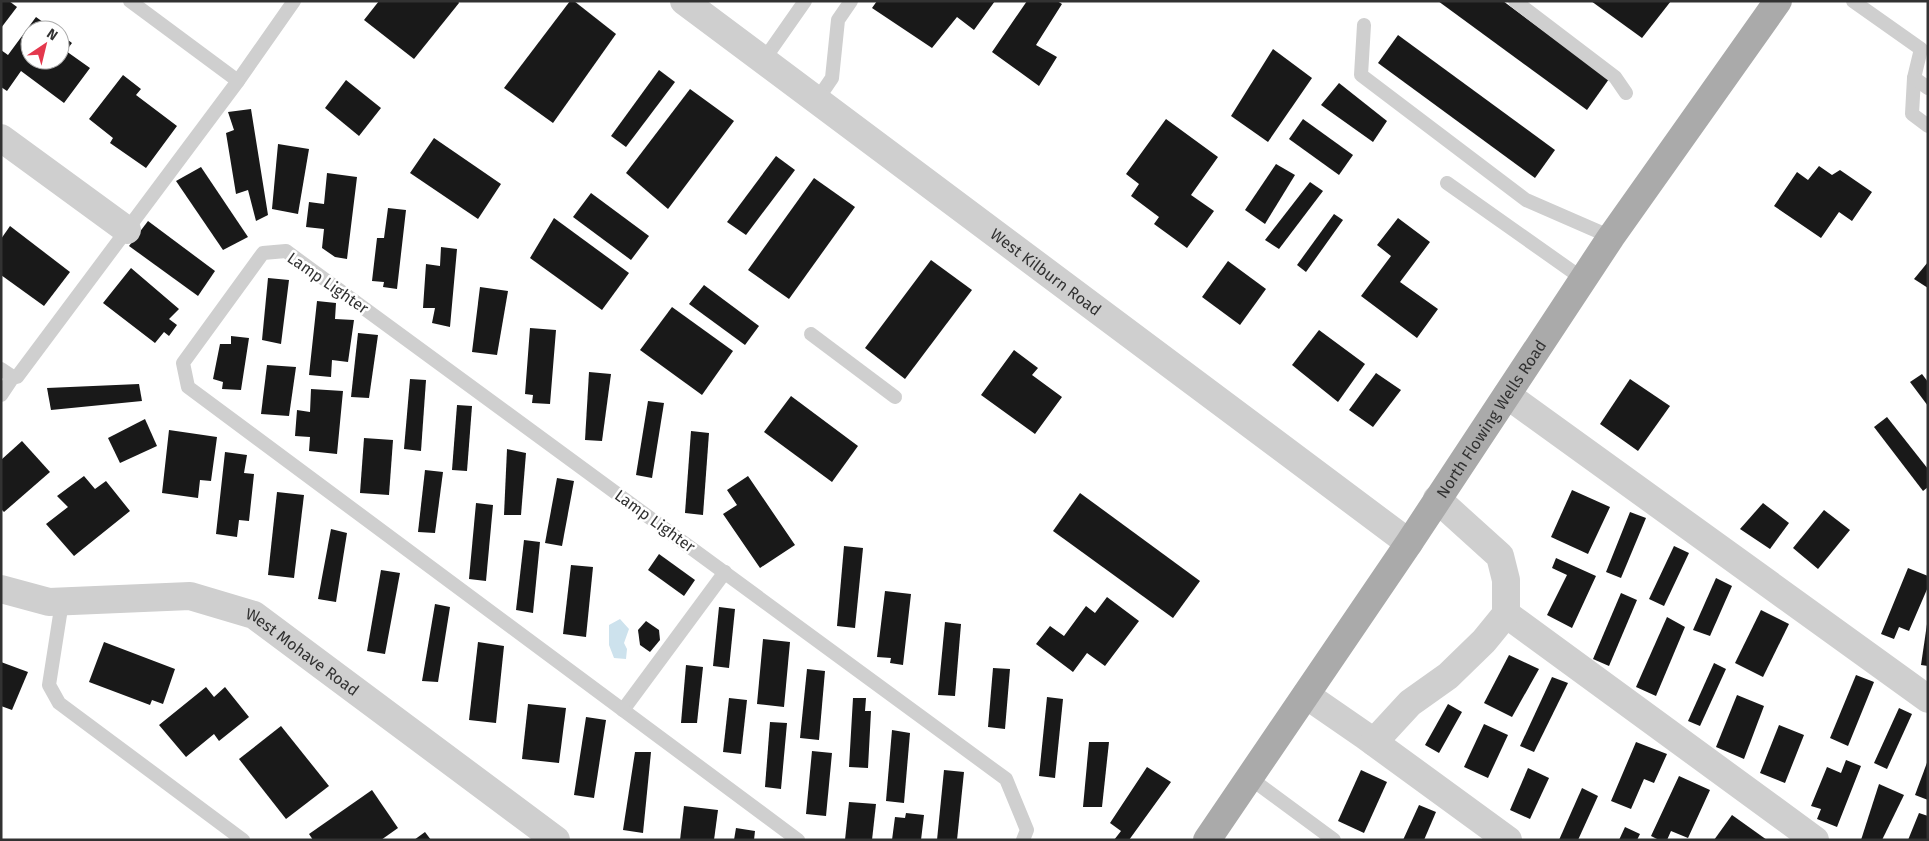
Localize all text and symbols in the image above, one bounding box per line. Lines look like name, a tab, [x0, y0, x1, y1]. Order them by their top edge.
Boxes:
north arrow	[20, 20, 70, 70]
text: N	[43, 25, 61, 44]
street label: West Kilburn Road	[987, 224, 1105, 319]
street label: Lamp Lighter	[284, 248, 373, 318]
street label: North Flowing Wells Road	[1432, 336, 1550, 501]
street label: Lamp Lighter	[611, 486, 700, 557]
street label: West Mohave Road	[244, 604, 363, 700]

